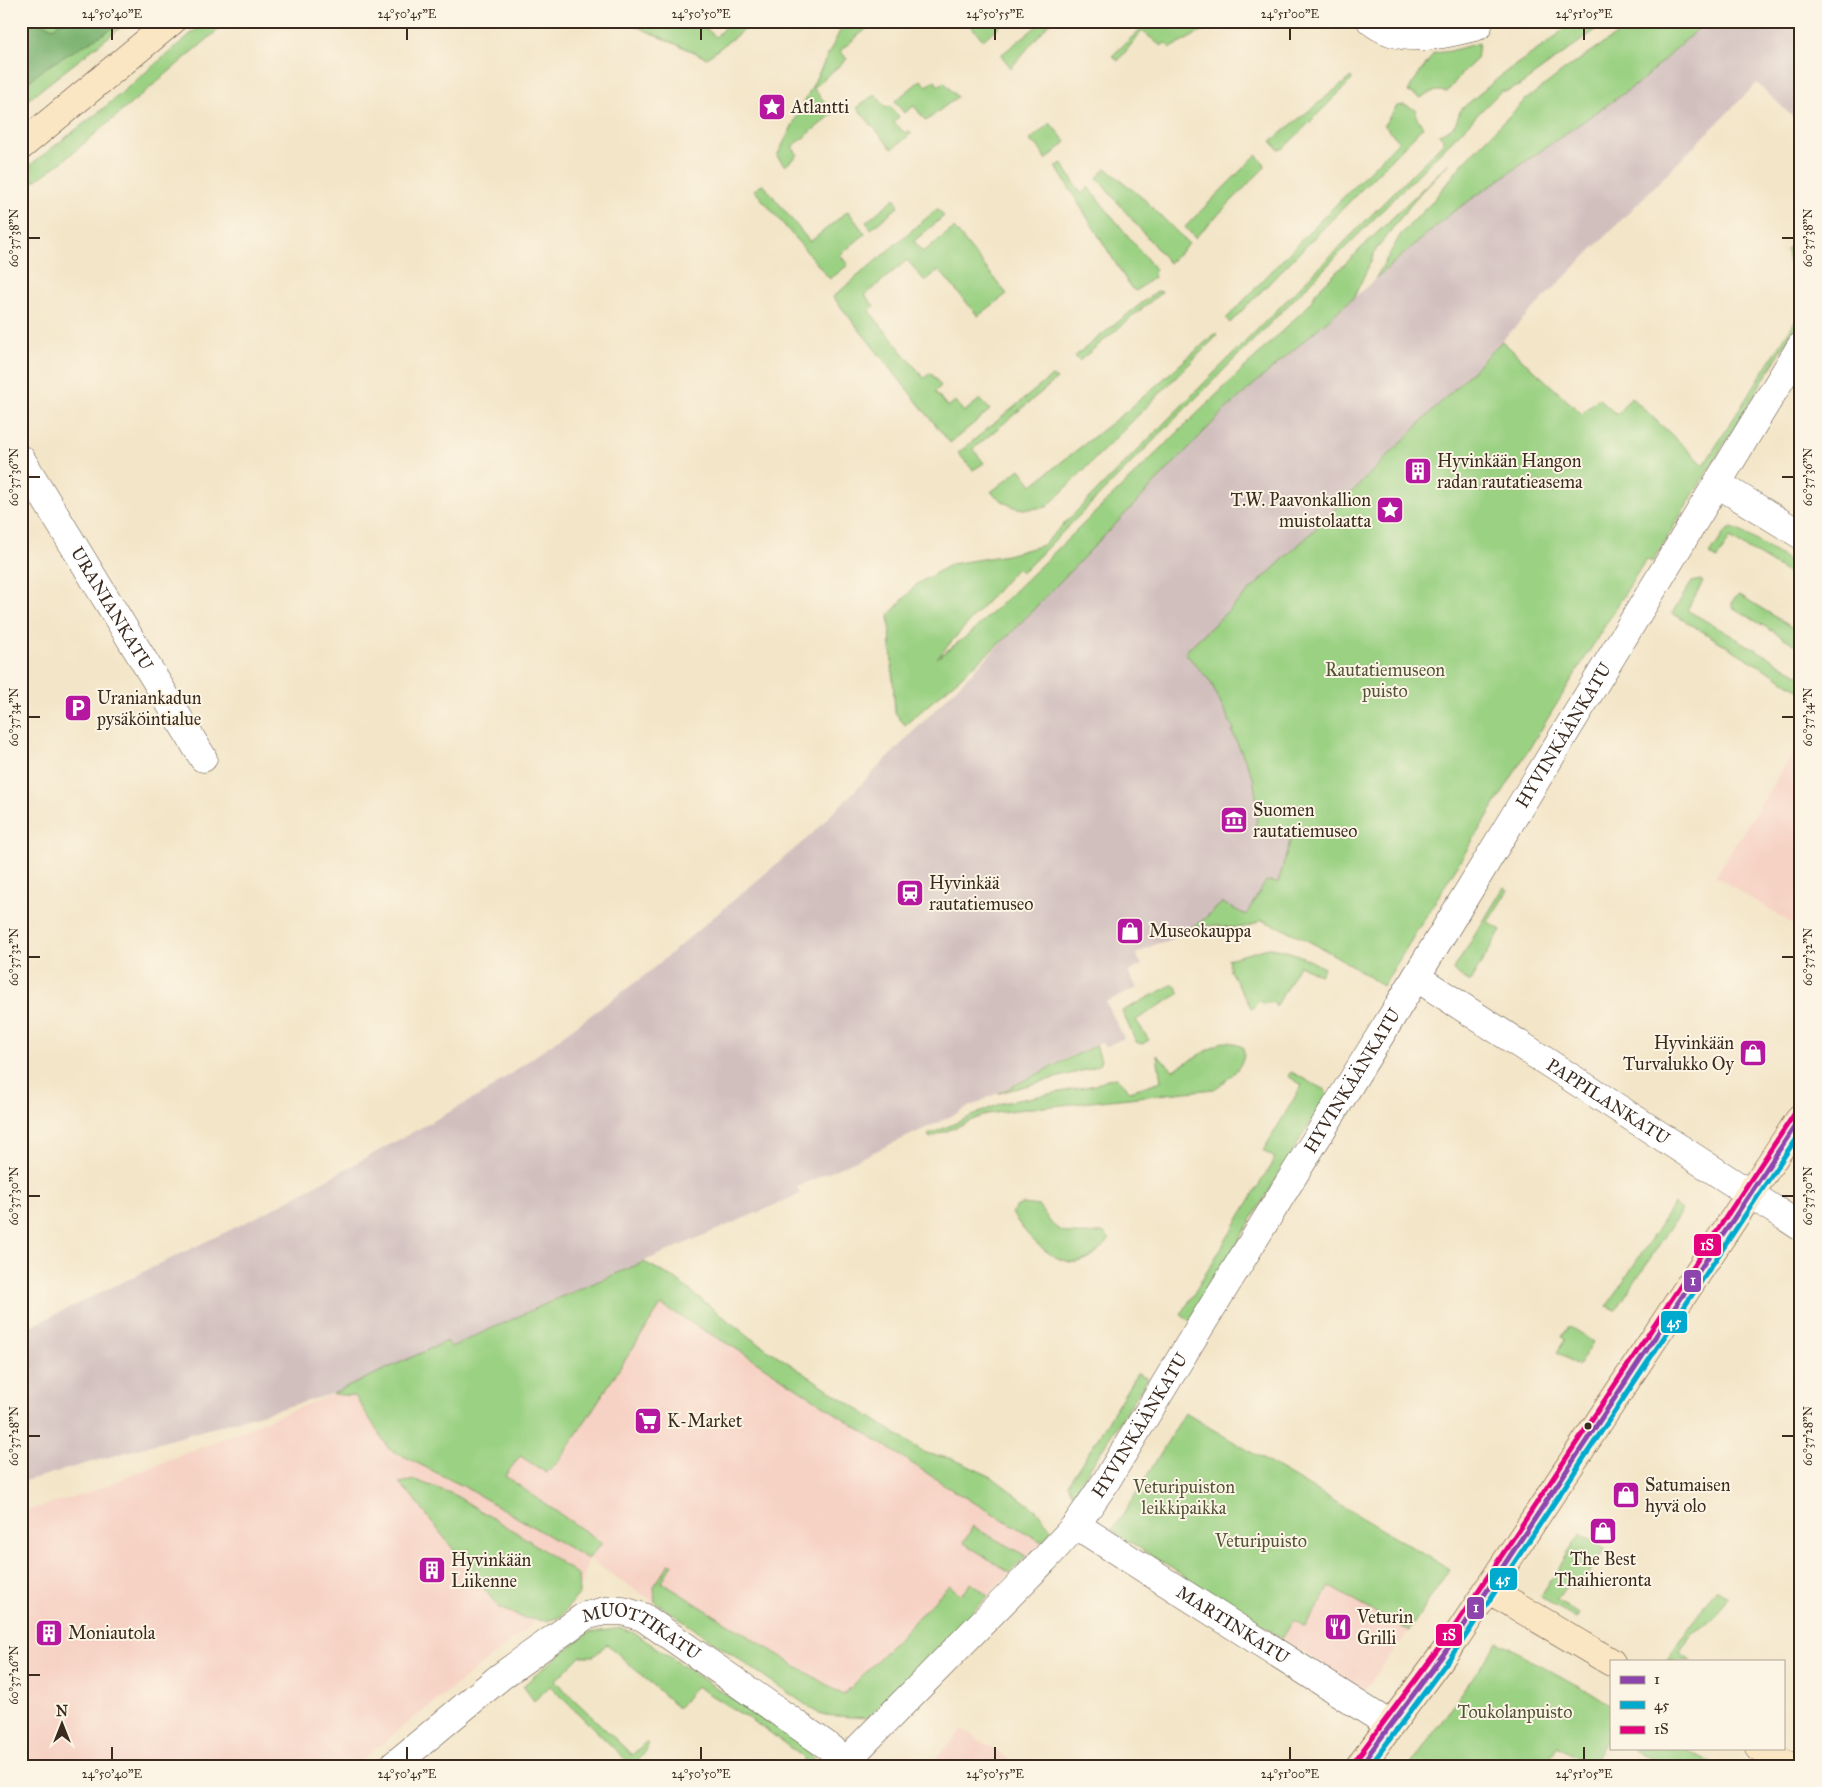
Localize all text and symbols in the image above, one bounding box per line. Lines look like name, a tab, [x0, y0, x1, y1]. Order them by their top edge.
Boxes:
text: 24°50'40"E	[82, 7, 143, 21]
text: 24°50'45"E	[378, 7, 437, 21]
text: 24°50'50"E	[671, 7, 731, 21]
text: 24°50'55"E	[966, 7, 1024, 21]
text: 24°51'00"E	[1261, 7, 1320, 21]
text: 24°51'05"E	[1556, 7, 1613, 21]
place icon: Atlantti	[757, 92, 787, 122]
place label: Atlantti	[790, 96, 849, 118]
text: 60°37'38"N	[7, 209, 21, 267]
text: 60°37'38"N	[1801, 209, 1815, 267]
text: 60°37'36"N	[7, 448, 21, 506]
text: 60°37'36"N	[1801, 448, 1815, 506]
place label: Hyvinkään Hangon radan rautatieasema	[1437, 450, 1583, 493]
building icon: Hyvinkään Hangon radan rautatieasema	[1403, 456, 1433, 486]
place label: T.W. Paavonkallion muistolaatta	[1231, 489, 1371, 532]
place icon: T.W. Paavonkallion muistolaatta	[1375, 495, 1405, 525]
street label: URANIANKATU	[66, 543, 158, 675]
street label: HYVINKÄÄNKATU	[1511, 658, 1617, 812]
park label: Rautatiemuseon puisto	[1325, 659, 1445, 702]
place label: Uraniankadun pysäköintialue	[96, 687, 202, 730]
text: 60°37'34"N	[7, 688, 21, 746]
text: 60°37'34"N	[1801, 688, 1815, 746]
parking icon: Uraniankadun pysäköintialue	[63, 693, 93, 723]
place label: Suomen rautatiemuseo	[1253, 799, 1358, 842]
museum icon: Suomen rautatiemuseo	[1219, 805, 1249, 835]
place label: Hyvinkää rautatiemuseo	[929, 872, 1034, 915]
station icon: Hyvinkää rautatiemuseo	[895, 878, 925, 908]
shop icon: Museokauppa	[1115, 916, 1145, 946]
place label: Museokauppa	[1149, 920, 1252, 942]
text: 60°37'32"N	[7, 928, 21, 986]
text: 60°37'32"N	[1801, 928, 1815, 986]
street label: HYVINKÄÄNKATU	[1299, 1003, 1406, 1157]
place label: Hyvinkään Turvalukko Oy	[1623, 1032, 1735, 1075]
shop icon: Hyvinkään Turvalukko Oy	[1738, 1038, 1768, 1068]
street label: PAPPILANKATU	[1542, 1054, 1674, 1150]
text: 60°37'30"N	[7, 1166, 21, 1226]
text: 60°37'30"N	[1801, 1166, 1815, 1226]
line badge: 1S	[1693, 1233, 1722, 1257]
text: 1S	[1700, 1237, 1714, 1254]
line badge: 1	[1683, 1269, 1702, 1293]
text: 1	[1690, 1272, 1696, 1289]
line badge: 45	[1660, 1310, 1688, 1334]
text: 45	[1667, 1314, 1682, 1332]
street label: HYVINKÄÄNKATU	[1087, 1348, 1193, 1502]
text: 60°37'28"N	[7, 1406, 21, 1466]
supermarket icon: K-Market	[633, 1406, 663, 1436]
text: 60°37'28"N	[1801, 1406, 1815, 1466]
place label: K-Market	[667, 1410, 743, 1432]
unlabelled marker	[1583, 1421, 1593, 1431]
place label: Satumaisen hyvä olo	[1645, 1474, 1731, 1517]
park label: Veturipuiston leikkipaikka	[1132, 1476, 1235, 1519]
shop icon: Satumaisen hyvä olo	[1611, 1480, 1641, 1510]
shop icon: The Best Thaihieronta	[1588, 1516, 1618, 1546]
park label: Veturipuisto	[1214, 1530, 1307, 1552]
place label: The Best Thaihieronta	[1555, 1548, 1652, 1591]
place label: Hyvinkään Liikenne	[451, 1549, 532, 1592]
building icon: Hyvinkään Liikenne	[417, 1555, 447, 1585]
line badge: 45	[1489, 1567, 1518, 1591]
text: 45	[1496, 1571, 1511, 1589]
street label: MARTINKATU	[1172, 1581, 1294, 1669]
line badge: 1	[1466, 1596, 1485, 1620]
text: 1	[1473, 1599, 1479, 1616]
street label: MUOTTIKATU	[580, 1600, 705, 1665]
place label: Veturin Grilli	[1356, 1606, 1413, 1649]
restaurant icon: Veturin Grilli	[1323, 1612, 1353, 1642]
building icon: Moniautola	[34, 1618, 64, 1648]
place label: Moniautola	[68, 1622, 156, 1644]
line badge: 1S	[1435, 1623, 1463, 1647]
text: 1S	[1442, 1627, 1456, 1644]
text: 60°37'26"N	[7, 1645, 21, 1705]
legend	[1610, 1660, 1784, 1750]
text: 1	[1654, 1670, 1660, 1688]
text: 45	[1654, 1696, 1669, 1714]
north arrow	[38, 1700, 88, 1750]
park label: Toukolanpuisto	[1458, 1701, 1572, 1723]
text: N	[56, 1703, 68, 1720]
text: 1S	[1654, 1720, 1669, 1738]
text: 24°50'40"E	[82, 1767, 143, 1781]
text: 24°50'45"E	[378, 1767, 437, 1781]
text: 24°50'50"E	[671, 1767, 731, 1781]
text: 24°50'55"E	[966, 1767, 1024, 1781]
text: 24°51'00"E	[1261, 1767, 1320, 1781]
text: 24°51'05"E	[1556, 1767, 1613, 1781]

